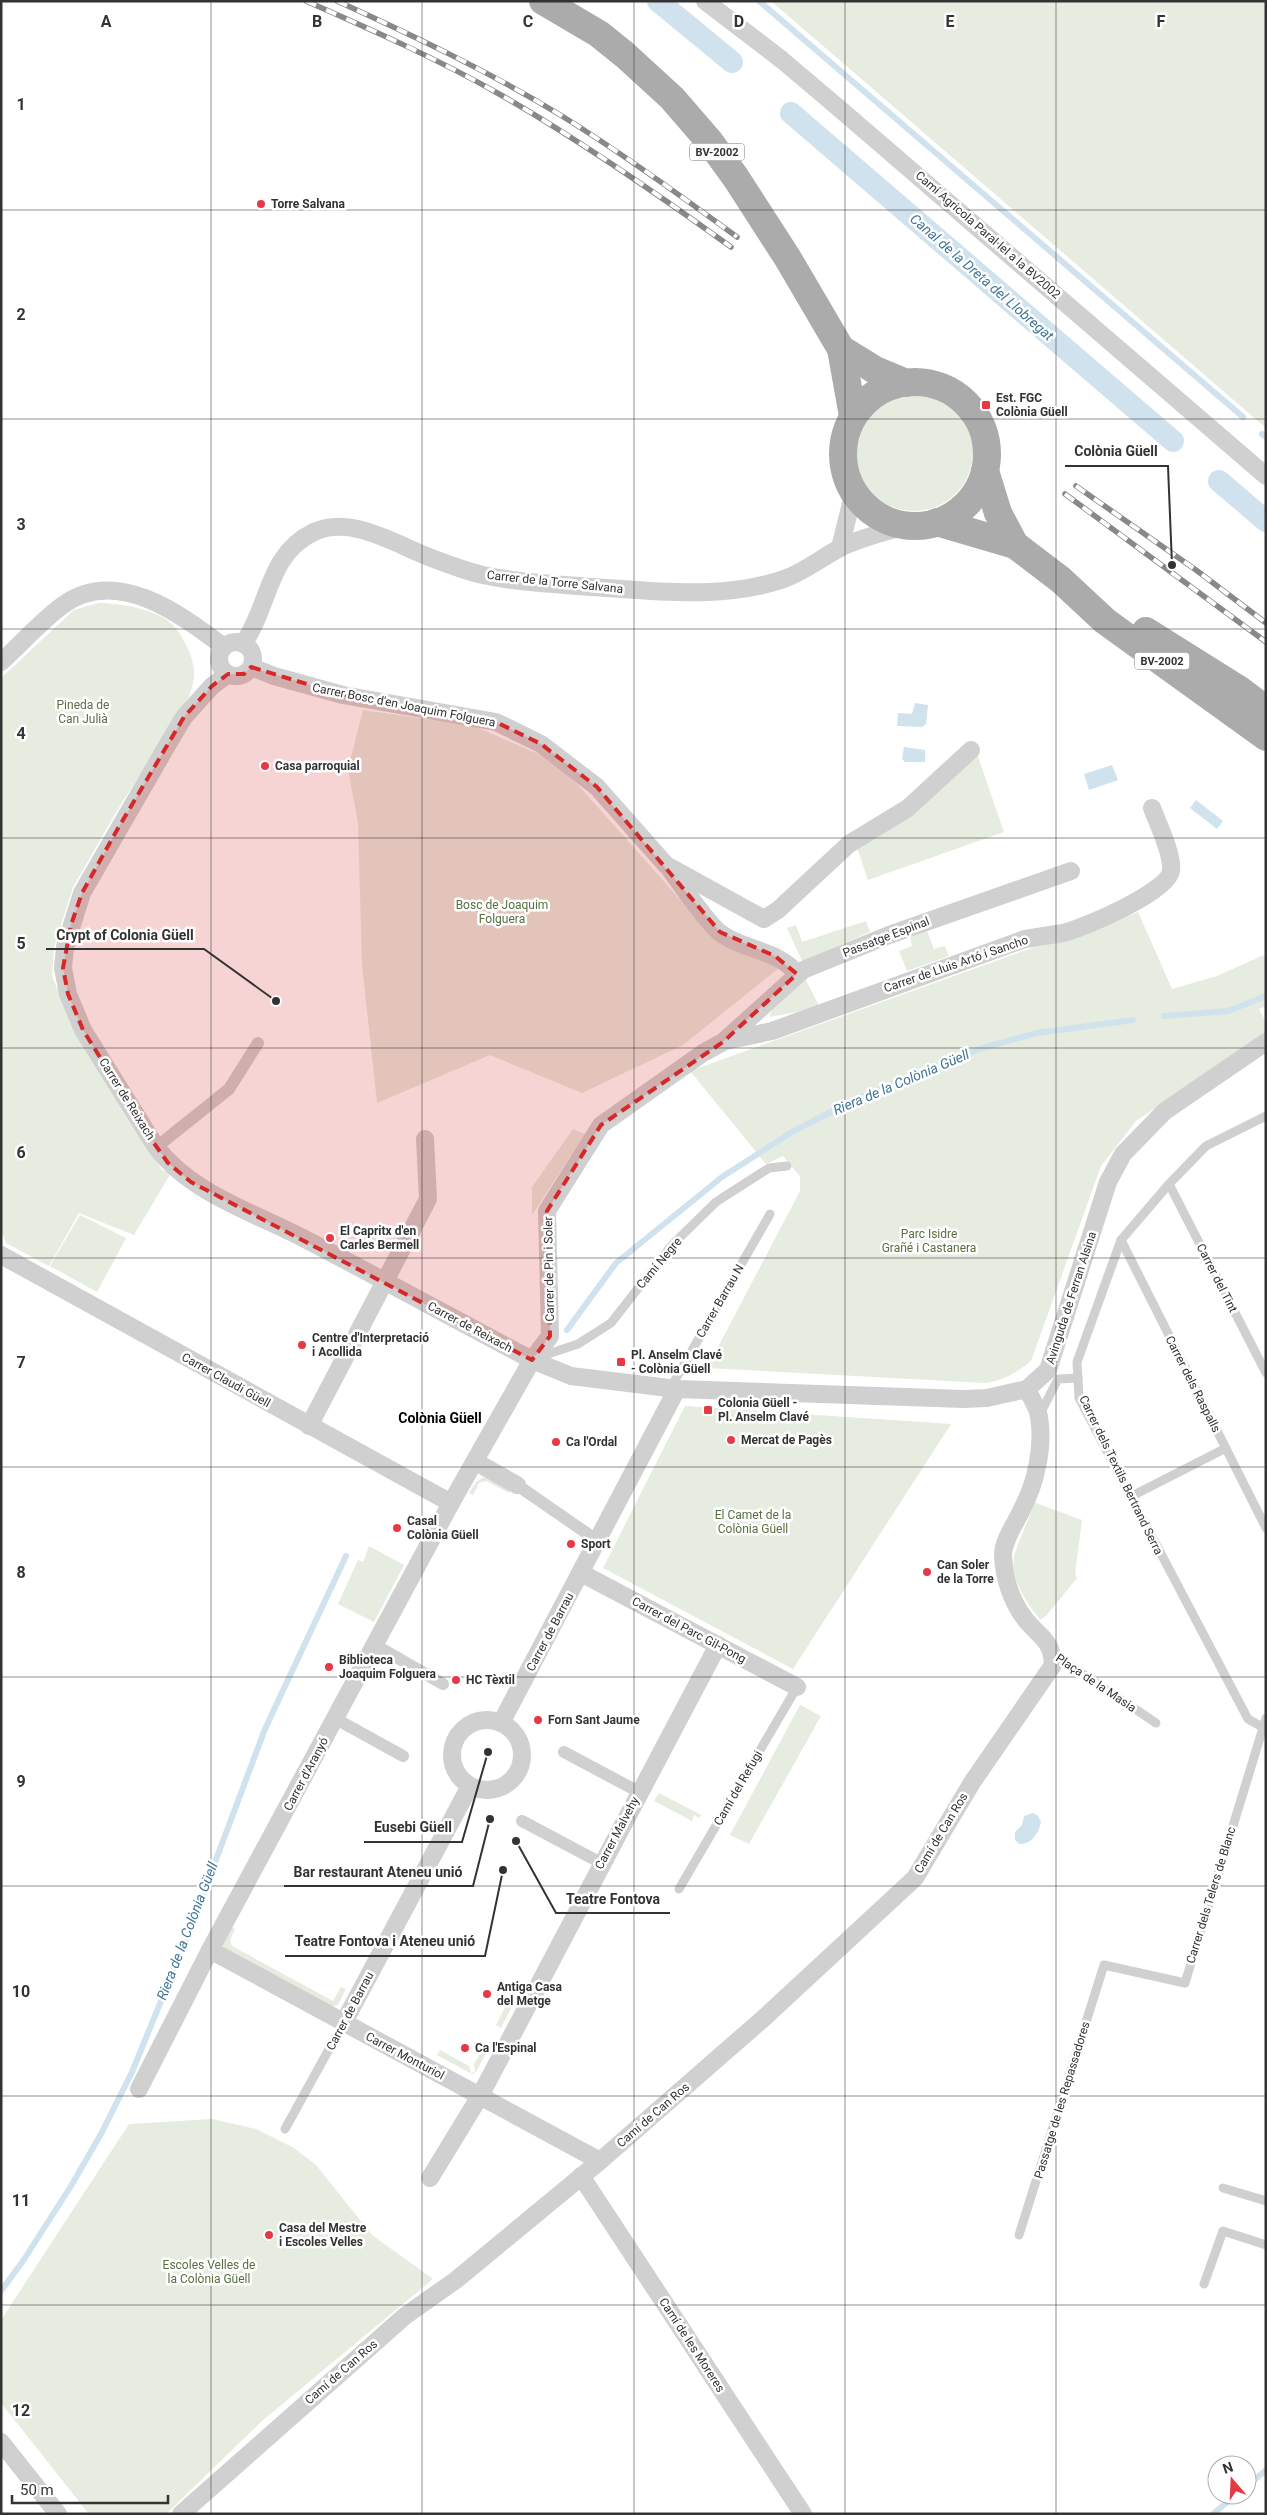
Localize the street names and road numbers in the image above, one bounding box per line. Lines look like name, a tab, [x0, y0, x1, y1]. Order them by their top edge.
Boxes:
road number: BV-2002	[690, 144, 744, 160]
street label: Camí Agricola Paral·lel a la BV2002	[913, 168, 1064, 302]
street label: Carrer de la Torre Salvana	[486, 568, 624, 596]
road number: BV-2002	[1134, 652, 1190, 669]
street label: Carrer Bosc d'en Joaquim Folguera	[311, 680, 497, 730]
street label: Passatge Espinal	[841, 914, 931, 960]
street label: Carrer de Lluis Artó i Sancho	[882, 933, 1030, 995]
street label: Carrer de Reixach	[96, 1055, 158, 1143]
street label: Carrer de Pin i Soler	[541, 1216, 557, 1322]
street label: Avinguda de Ferran Alsina	[1043, 1230, 1099, 1366]
street label: Camí Negre	[633, 1234, 685, 1292]
street label: Carrer del Tint	[1194, 1241, 1240, 1315]
street label: Carrer Barrau N	[693, 1262, 747, 1340]
street label: Carrer de Reixach	[425, 1299, 515, 1355]
street label: Carrer dels Raspalls	[1163, 1333, 1223, 1435]
street label: Carrer Claudi Güell	[179, 1350, 273, 1410]
street label: Carrer dels Textils Bertrand Serra	[1076, 1393, 1166, 1557]
street label: Carrer de Barrau	[523, 1590, 577, 1674]
street label: Carrer del Parc Gil-Pong	[630, 1594, 748, 1666]
street label: Plaça de la Masia	[1053, 1651, 1139, 1715]
street label: Carrer d'Aranyó	[281, 1735, 331, 1813]
street label: Camí del Refugi	[711, 1748, 765, 1828]
street label: Camí de Can Ros	[911, 1790, 971, 1876]
street label: Carrer Malvehy	[592, 1794, 642, 1872]
street label: Carrer dels Telers de Blanc	[1184, 1825, 1238, 1965]
street label: Carrer de Barrau	[323, 1969, 377, 2053]
street label: Passatge de les Repassadores	[1031, 2020, 1093, 2180]
street label: Carrer Monturiol	[363, 2029, 447, 2083]
street label: Camí de Can Ros	[614, 2080, 692, 2150]
street label: Camí de les Moreres	[656, 2295, 728, 2395]
street label: Camí de Can Ros	[302, 2337, 380, 2407]

